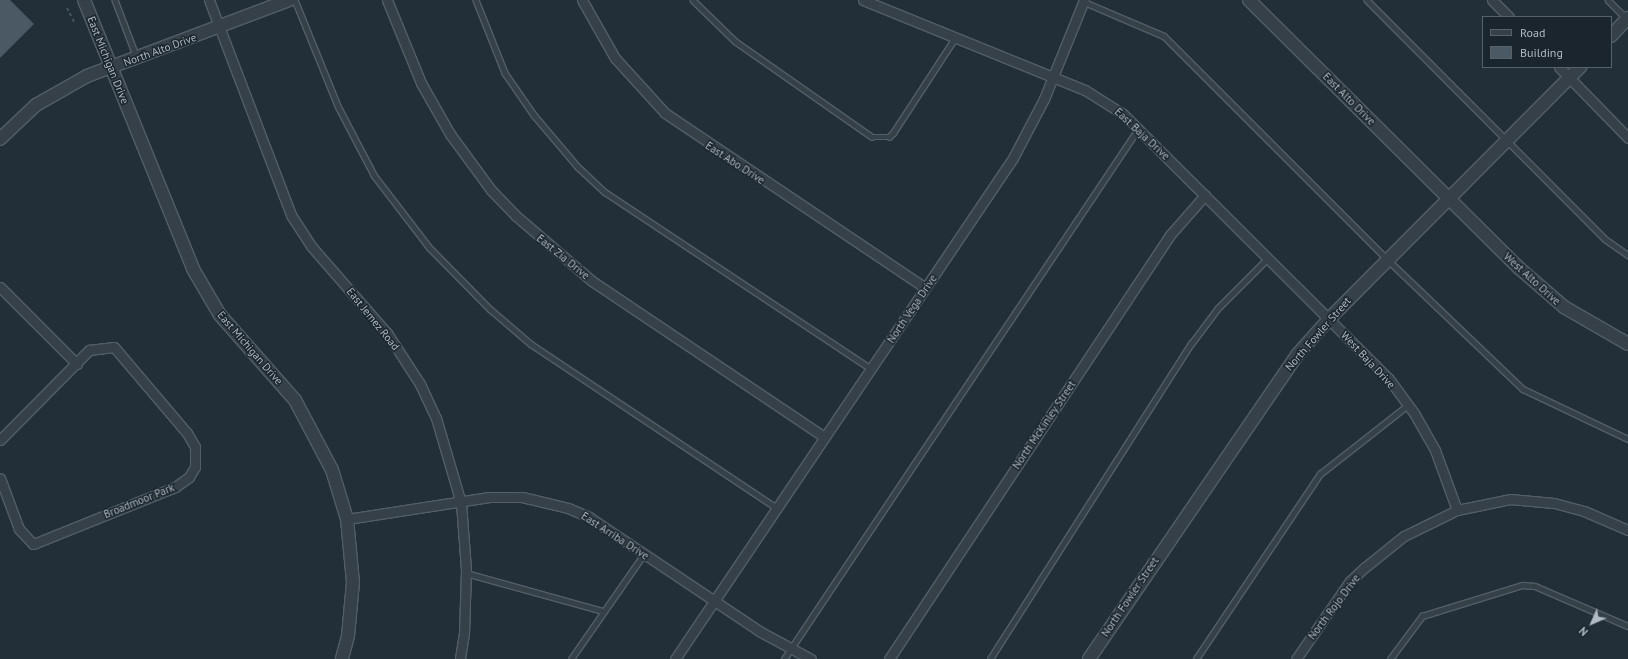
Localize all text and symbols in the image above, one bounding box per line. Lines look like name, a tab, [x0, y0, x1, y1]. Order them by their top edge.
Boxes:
street label: East Michigan Drive	[84, 14, 132, 106]
legend	[1482, 16, 1612, 68]
text: Road	[1520, 25, 1545, 40]
street label: North Alto Drive	[122, 31, 198, 69]
text: Building	[1520, 45, 1563, 60]
street label: East Alto Drive	[1320, 70, 1378, 128]
street label: East Baja Drive	[1112, 105, 1172, 163]
street label: East Abo Drive	[703, 139, 767, 187]
street label: East Zia Drive	[534, 232, 592, 282]
street label: West Alto Drive	[1501, 250, 1563, 308]
street label: North Vega Drive	[884, 272, 940, 346]
street label: East Jemez Road	[344, 285, 402, 353]
street label: North Fowler Street	[1282, 295, 1354, 373]
street label: East Michigan Drive	[214, 309, 286, 387]
street label: West Baja Drive	[1338, 329, 1398, 391]
street label: North McKinley Street	[1009, 378, 1079, 472]
street label: Broadmoor Park	[102, 481, 176, 521]
street label: East Arriba Drive	[578, 509, 652, 563]
street label: North Fowler Street	[1098, 555, 1162, 639]
street label: North Rojo Drive	[1305, 572, 1363, 642]
north arrow	[1572, 603, 1612, 643]
text: N	[1576, 624, 1591, 639]

